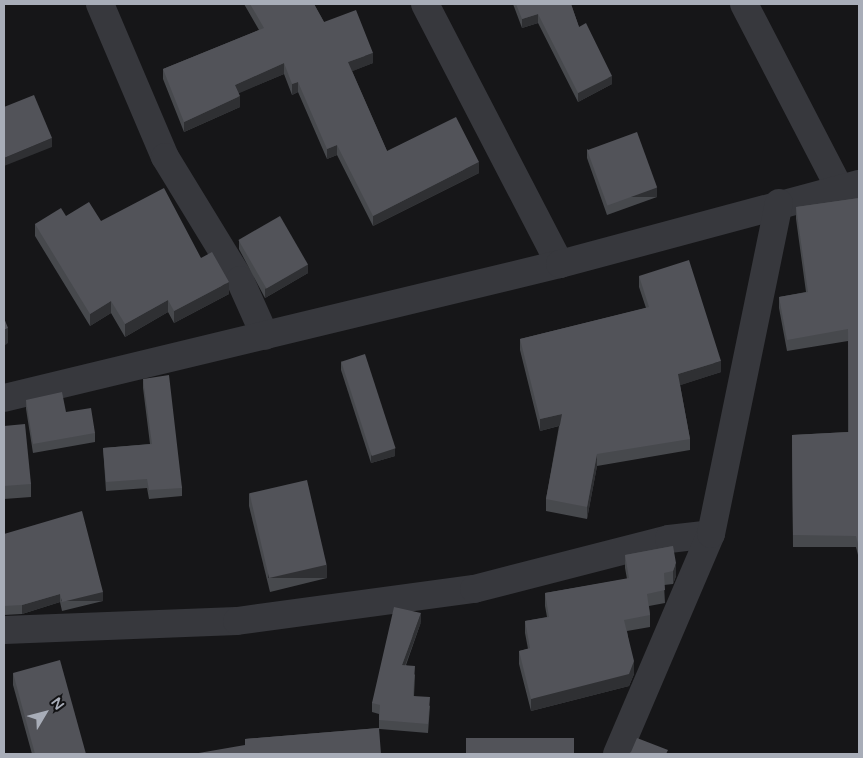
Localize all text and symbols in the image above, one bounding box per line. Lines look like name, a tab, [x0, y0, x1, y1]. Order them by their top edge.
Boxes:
north arrow	[20, 688, 70, 738]
text: N	[47, 694, 68, 713]

